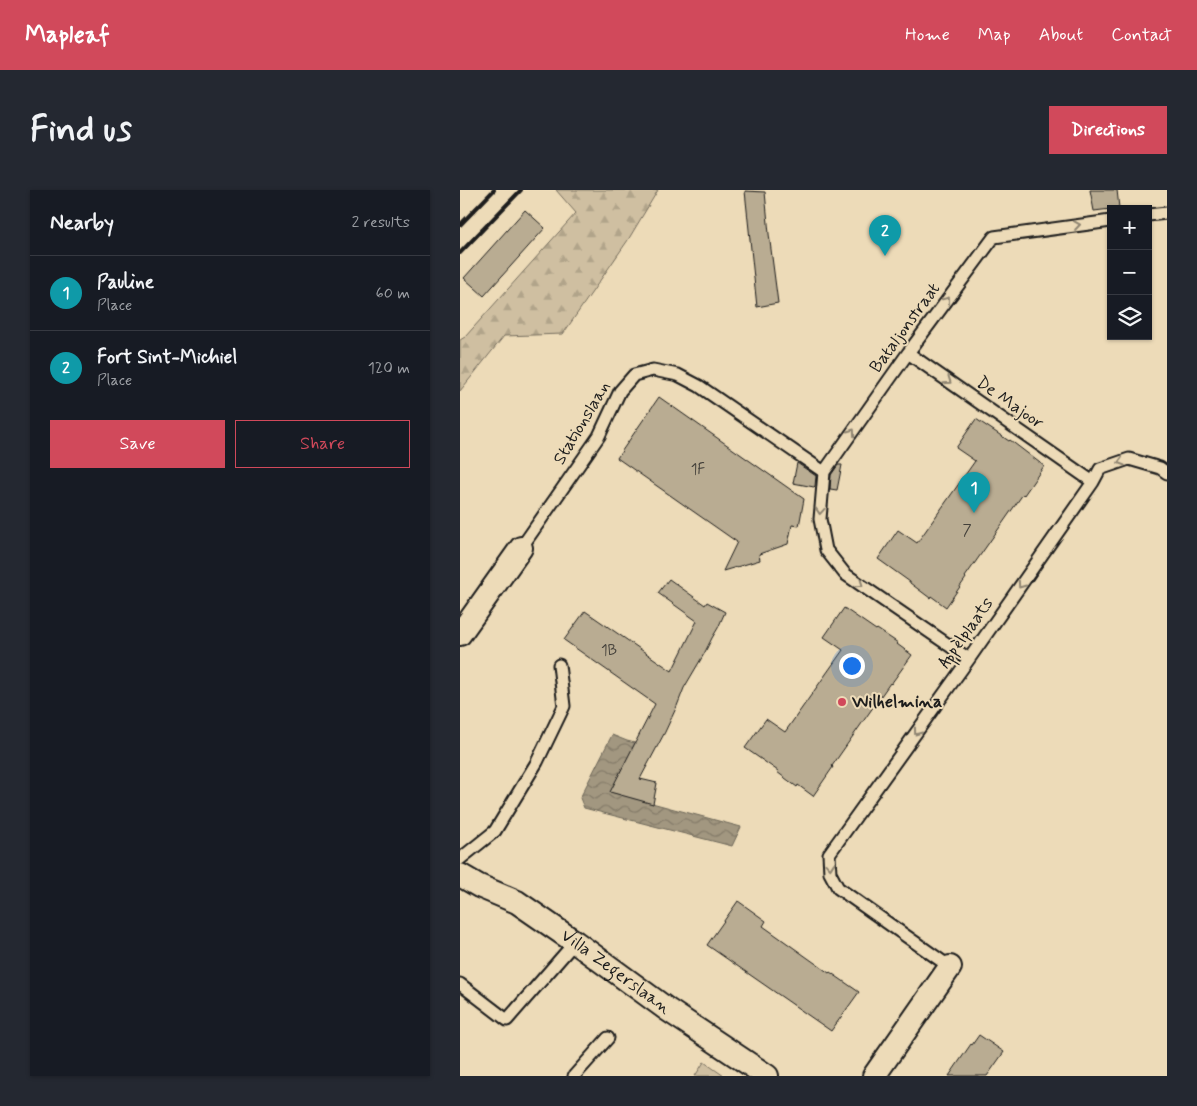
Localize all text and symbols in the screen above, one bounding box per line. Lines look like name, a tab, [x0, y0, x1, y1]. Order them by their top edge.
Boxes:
text: Mapleaf	[25, 20, 110, 51]
text: Home	[905, 23, 950, 47]
text: Map	[978, 23, 1011, 47]
text: About	[1039, 23, 1083, 47]
text: Contact	[1111, 23, 1172, 47]
button: Directions	[1049, 106, 1167, 154]
text: Find us	[30, 107, 132, 153]
map controls	[1107, 205, 1152, 340]
button: +	[1107, 205, 1152, 250]
text: Nearby	[50, 209, 114, 237]
text: 2 results	[352, 212, 410, 233]
pin: 2	[869, 215, 901, 256]
one-way arrow	[1073, 221, 1082, 231]
button: −	[1107, 250, 1152, 295]
text: Pauline	[97, 270, 154, 295]
street label: Bataljonstraat	[864, 278, 946, 378]
text: 1	[62, 283, 70, 304]
text: 60 m	[376, 283, 410, 304]
text: Place	[97, 295, 132, 316]
button: layers	[1107, 295, 1152, 340]
one-way arrow	[941, 296, 950, 306]
text: Fort Sint-Michiel	[97, 345, 237, 370]
text: 2	[62, 358, 70, 379]
text: 120 m	[368, 358, 410, 379]
text: Place	[97, 370, 132, 391]
street label: De Majoor	[971, 371, 1049, 435]
one-way arrow	[942, 375, 952, 384]
street label: Stationslaan	[548, 377, 616, 469]
button: Save	[50, 420, 225, 468]
button: Share	[235, 420, 410, 468]
one-way arrow	[846, 428, 855, 438]
one-way arrow	[1118, 457, 1126, 467]
house number: 1F	[691, 460, 705, 480]
pin: 1	[958, 472, 990, 513]
one-way arrow	[815, 508, 826, 516]
house number: 7	[962, 521, 972, 541]
one-way arrow	[854, 578, 864, 587]
one-way arrow	[1018, 579, 1027, 589]
street label: Appèlplaats	[933, 593, 1000, 674]
house number: 1B	[601, 641, 617, 661]
your location	[839, 653, 865, 679]
place label: Wilhelmina	[851, 690, 942, 714]
marker: Wilhelmina	[836, 696, 848, 708]
one-way arrow	[914, 726, 923, 736]
one-way arrow	[824, 862, 835, 870]
street label: Villa Zegerslaan	[556, 924, 675, 1020]

